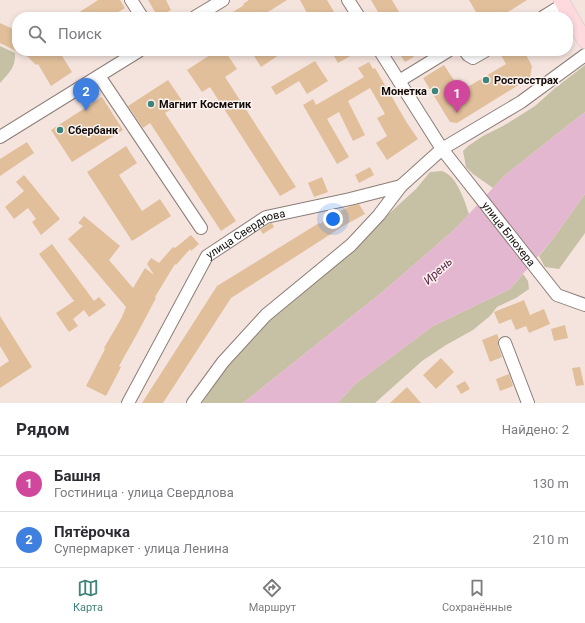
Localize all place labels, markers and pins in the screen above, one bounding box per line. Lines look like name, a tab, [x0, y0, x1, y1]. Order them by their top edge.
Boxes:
place label: Росгосстрах	[494, 74, 559, 87]
marker: Росгосстрах	[481, 75, 491, 85]
pin: 2	[73, 78, 99, 111]
pin: 1	[444, 80, 470, 113]
place label: Монетка	[381, 85, 427, 98]
marker: Монетка	[430, 86, 440, 96]
place label: Магнит Косметик	[159, 98, 252, 111]
marker: Магнит Косметик	[146, 99, 156, 109]
place label: Сбербанк	[68, 124, 119, 137]
marker: Сбербанк	[55, 125, 65, 135]

